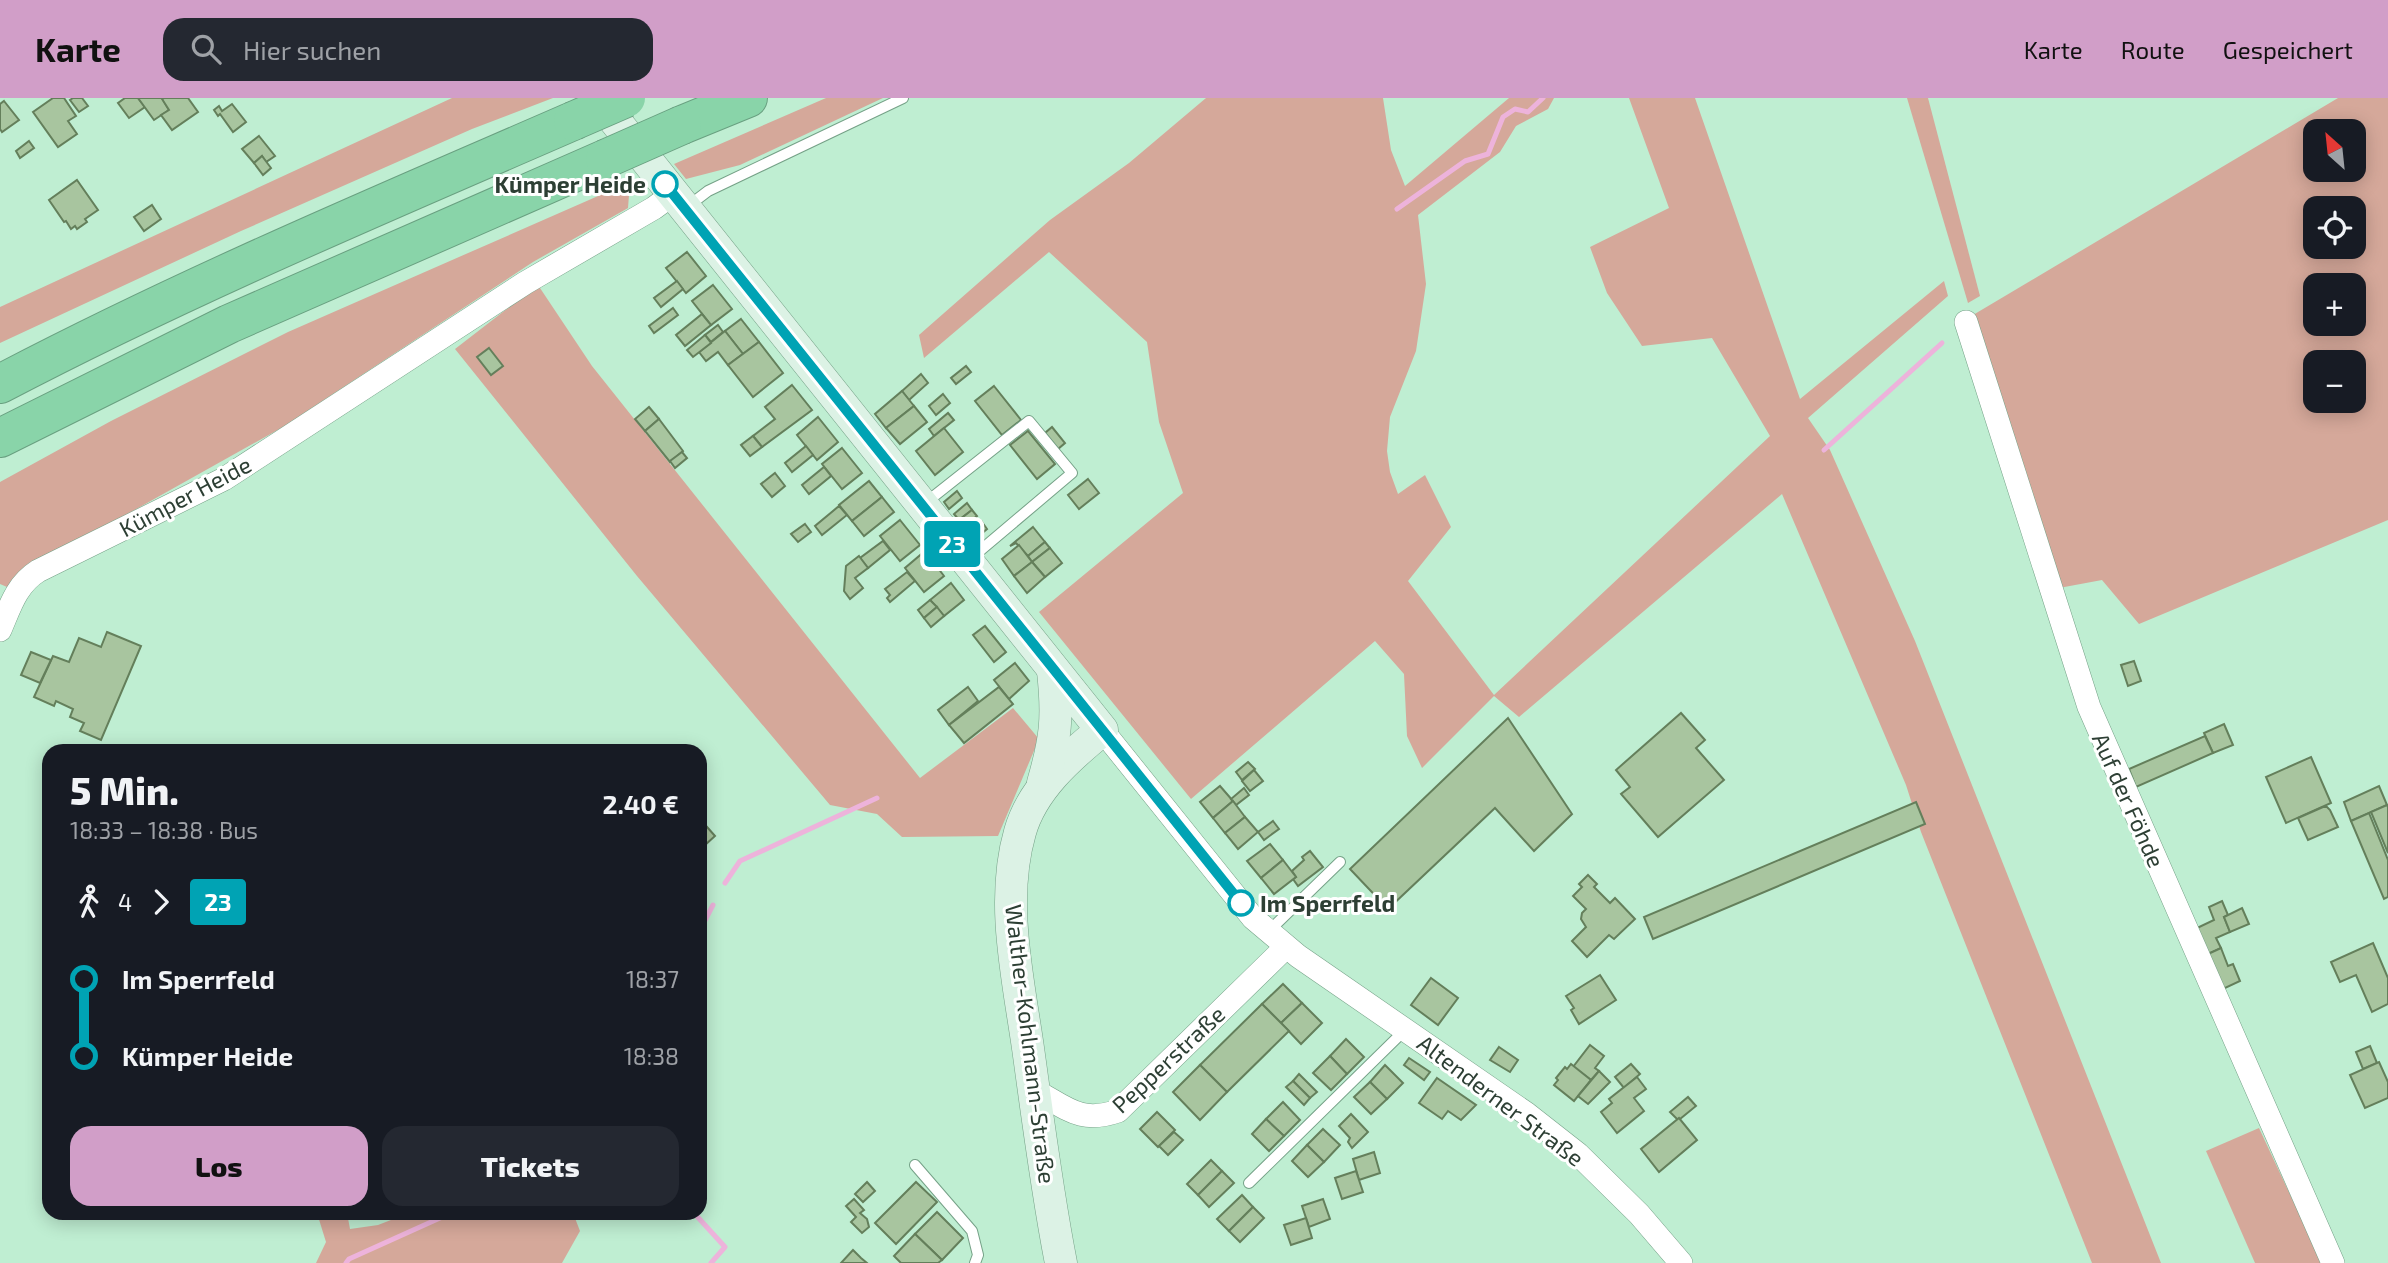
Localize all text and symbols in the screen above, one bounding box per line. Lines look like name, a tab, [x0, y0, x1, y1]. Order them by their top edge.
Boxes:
search box	[163, 18, 653, 81]
text: Karte	[35, 29, 121, 69]
icon: search	[187, 30, 225, 68]
text: Hier suchen	[243, 34, 381, 65]
text: Karte	[2024, 35, 2083, 64]
text: Route	[2121, 35, 2185, 64]
text: Gespeichert	[2223, 35, 2353, 64]
north arrow	[2303, 119, 2366, 182]
map controls	[2303, 119, 2366, 413]
place label: Kümper Heide	[495, 170, 646, 198]
marker: Kümper Heide	[652, 171, 678, 197]
button: locate	[2303, 196, 2366, 259]
button: +	[2303, 273, 2366, 336]
button: −	[2303, 350, 2366, 413]
street label: Kümper Heide	[114, 450, 256, 542]
line badge: 23	[920, 521, 984, 567]
text: 23	[938, 529, 966, 558]
street label: Auf der Föhde	[2087, 728, 2171, 872]
text: 5 Min.	[70, 767, 179, 813]
text: 2.40 €	[602, 788, 679, 819]
text: 18:33 – 18:38 · Bus	[70, 816, 258, 844]
icon: walk	[70, 883, 108, 921]
icon: forward	[142, 883, 180, 921]
text: 23	[204, 887, 232, 916]
text: 4	[118, 888, 132, 916]
place label: Im Sperrfeld	[1260, 889, 1395, 917]
marker: Im Sperrfeld	[1228, 890, 1254, 916]
street label: Walther-Kohlmann-Straße	[1000, 903, 1062, 1185]
text: Im Sperrfeld	[122, 963, 275, 994]
text: 18:37	[626, 965, 679, 993]
street label: Pepperstraße	[1106, 1000, 1230, 1118]
street label: Altenderner Straße	[1412, 1028, 1590, 1172]
text: Kümper Heide	[122, 1040, 293, 1071]
text: 18:38	[624, 1042, 679, 1070]
button: Los	[70, 1126, 368, 1206]
button: Tickets	[382, 1126, 679, 1206]

